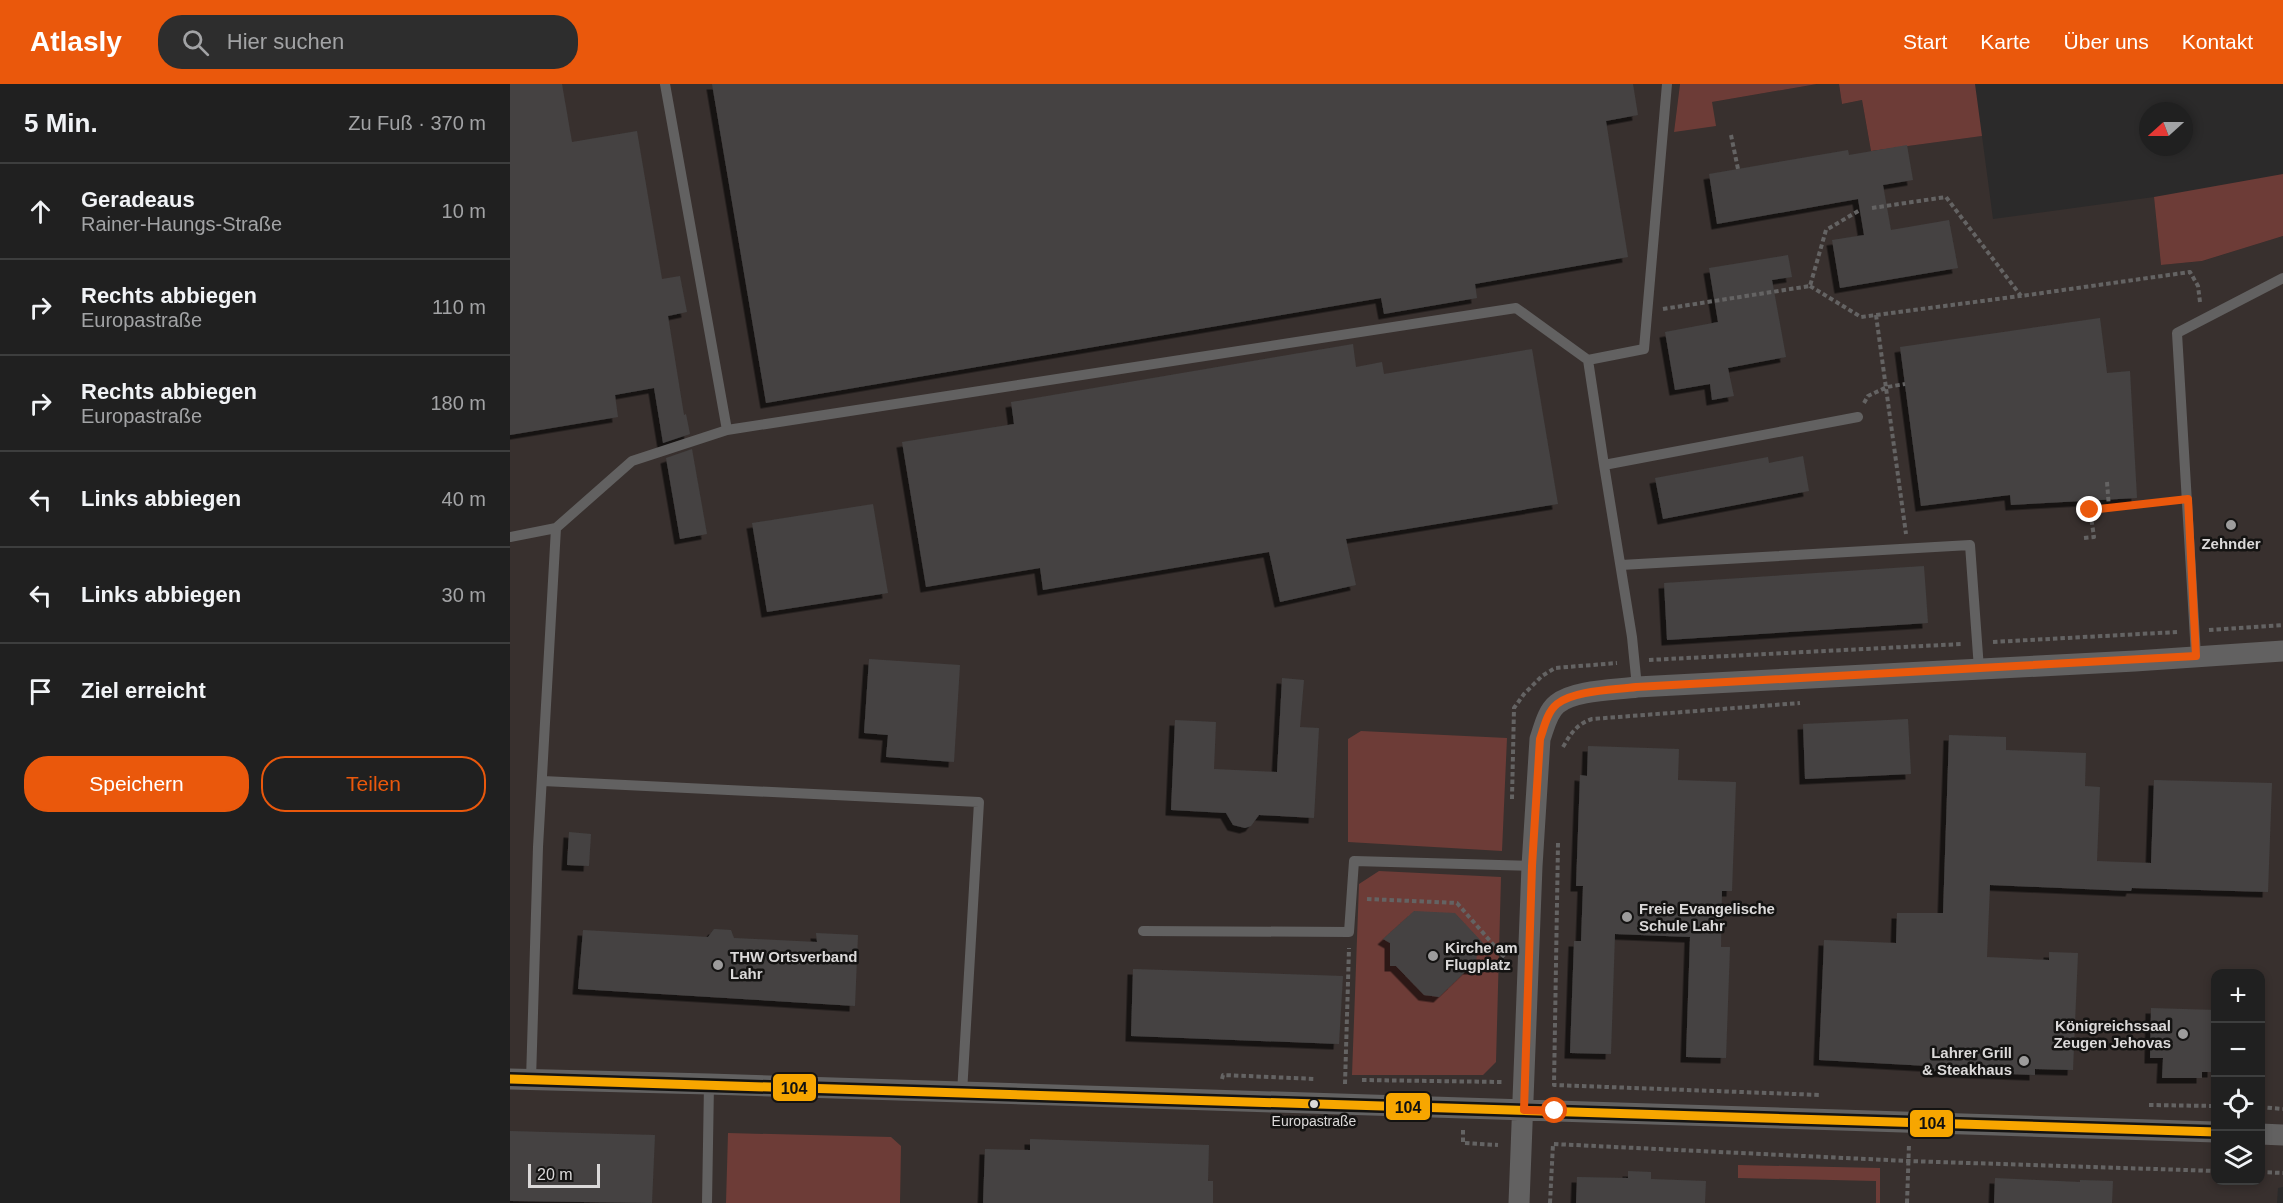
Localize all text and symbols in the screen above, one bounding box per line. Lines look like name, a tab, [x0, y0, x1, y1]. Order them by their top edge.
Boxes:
search box	[158, 15, 578, 69]
text: Atlasly	[30, 26, 122, 57]
icon: search	[179, 26, 212, 59]
text: Hier suchen	[227, 29, 344, 54]
text: Start	[1903, 30, 1947, 53]
text: Karte	[1980, 30, 2031, 53]
text: Über uns	[2064, 30, 2149, 53]
text: Kontakt	[2182, 30, 2253, 53]
north arrow	[2139, 102, 2193, 156]
text: 5 Min.	[24, 108, 98, 138]
text: Zu Fuß · 370 m	[348, 112, 486, 134]
text: Geradeaus	[81, 187, 195, 212]
icon: ahead	[24, 195, 57, 228]
text: 10 m	[442, 200, 486, 222]
text: Rainer-Haungs-Straße	[81, 213, 282, 235]
text: Rechts abbiegen	[81, 283, 257, 308]
icon: right	[24, 291, 57, 324]
text: 110 m	[432, 296, 486, 318]
text: Europastraße	[81, 309, 202, 331]
text: Rechts abbiegen	[81, 379, 257, 404]
icon: right	[24, 387, 57, 420]
text: 180 m	[430, 392, 486, 414]
text: Europastraße	[81, 405, 202, 427]
icon: left	[24, 483, 57, 516]
text: Links abbiegen	[81, 486, 241, 511]
text: 40 m	[442, 488, 486, 510]
route end	[2076, 496, 2102, 522]
marker: Zehnder	[2224, 518, 2238, 532]
place label: Zehnder	[2201, 535, 2261, 552]
icon: left	[24, 579, 57, 612]
text: Links abbiegen	[81, 582, 241, 607]
text: 30 m	[442, 584, 486, 606]
icon: arrive	[24, 675, 57, 708]
text: Ziel erreicht	[81, 678, 206, 703]
button: Speichern	[24, 756, 249, 812]
button: Teilen	[261, 756, 486, 812]
place label: Freie Evangelische Schule Lahr	[1639, 900, 1775, 934]
marker: Freie Evangelische Schule Lahr	[1620, 910, 1634, 924]
place label: Kirche am Flugplatz	[1445, 939, 1518, 973]
place label: THW Ortsverband Lahr	[730, 948, 858, 982]
marker: Kirche am Flugplatz	[1426, 949, 1440, 963]
marker: THW Ortsverband Lahr	[711, 958, 725, 972]
map controls	[2211, 969, 2265, 1185]
button: +	[2211, 969, 2265, 1023]
place label: Königreichssaal Zeugen Jehovas	[2053, 1017, 2171, 1051]
button: −	[2211, 1023, 2265, 1077]
marker: Königreichssaal Zeugen Jehovas	[2176, 1027, 2190, 1041]
place label: Lahrer Grill & Steakhaus	[1922, 1044, 2012, 1078]
marker: Lahrer Grill & Steakhaus	[2017, 1054, 2031, 1068]
line badge: 104	[772, 1073, 817, 1102]
button: locate	[2211, 1077, 2265, 1131]
text: 104	[781, 1080, 807, 1097]
line badge: 104	[1385, 1092, 1431, 1121]
route start	[1541, 1097, 1567, 1123]
marker: Europastraße	[1308, 1098, 1320, 1110]
text: 104	[1395, 1099, 1421, 1116]
line badge: 104	[1909, 1109, 1954, 1138]
place label: Europastraße	[1272, 1113, 1357, 1129]
text: 104	[1919, 1115, 1945, 1132]
button: layers	[2211, 1131, 2265, 1185]
scale bar	[528, 1161, 600, 1188]
text: 20 m	[537, 1166, 573, 1183]

